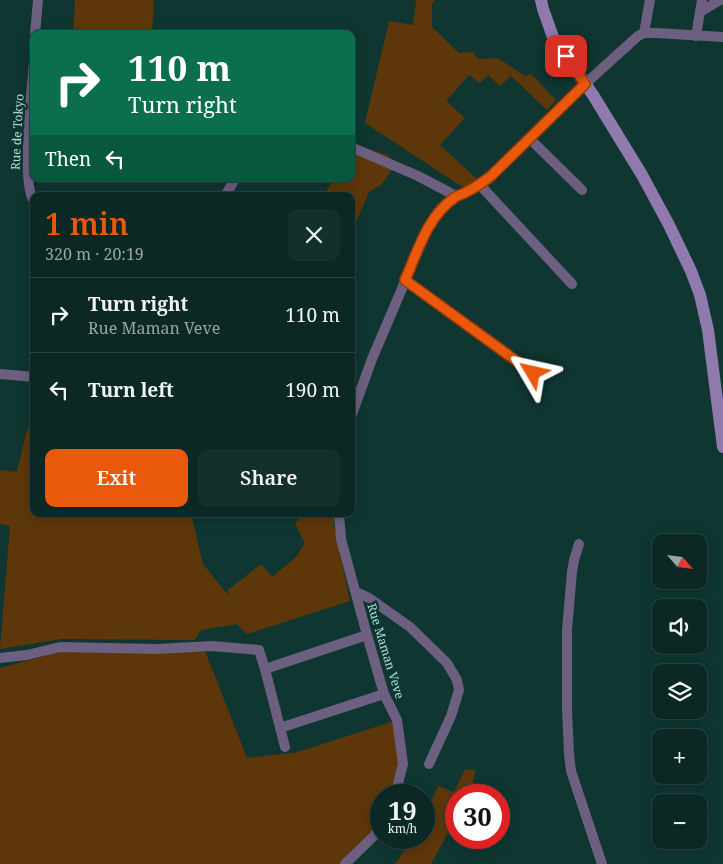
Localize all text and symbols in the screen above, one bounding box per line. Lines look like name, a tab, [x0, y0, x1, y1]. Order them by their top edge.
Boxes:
pin	[545, 35, 587, 77]
icon: arrive	[552, 42, 580, 70]
text: 110 m	[128, 44, 231, 91]
icon: right	[45, 50, 110, 115]
text: Turn right	[128, 89, 237, 119]
street label: Rue de Tokyo	[7, 93, 27, 171]
icon: left	[101, 145, 129, 173]
text: Then	[45, 146, 91, 172]
text: 1 min	[45, 203, 129, 244]
button: close	[288, 209, 340, 261]
text: 320 m · 20:19	[45, 243, 144, 265]
text: Turn right	[88, 291, 188, 317]
icon: right	[45, 301, 73, 329]
text: 110 m	[285, 302, 340, 328]
text: Rue Maman Veve	[88, 317, 220, 339]
position arrow	[506, 346, 558, 398]
icon: left	[45, 376, 73, 404]
text: Turn left	[88, 377, 174, 403]
text: 190 m	[285, 377, 340, 403]
button: Exit	[45, 449, 188, 507]
button: Share	[198, 449, 340, 507]
north arrow	[652, 534, 708, 589]
map controls	[652, 534, 707, 849]
button: sound	[652, 599, 707, 654]
street label: Rue Maman Veve	[363, 601, 409, 701]
button: layers	[652, 664, 707, 719]
button: +	[652, 729, 707, 784]
speed limit sign: 30	[445, 784, 510, 849]
text: 19	[388, 793, 417, 827]
button: −	[652, 794, 707, 849]
text: km/h	[388, 820, 417, 837]

